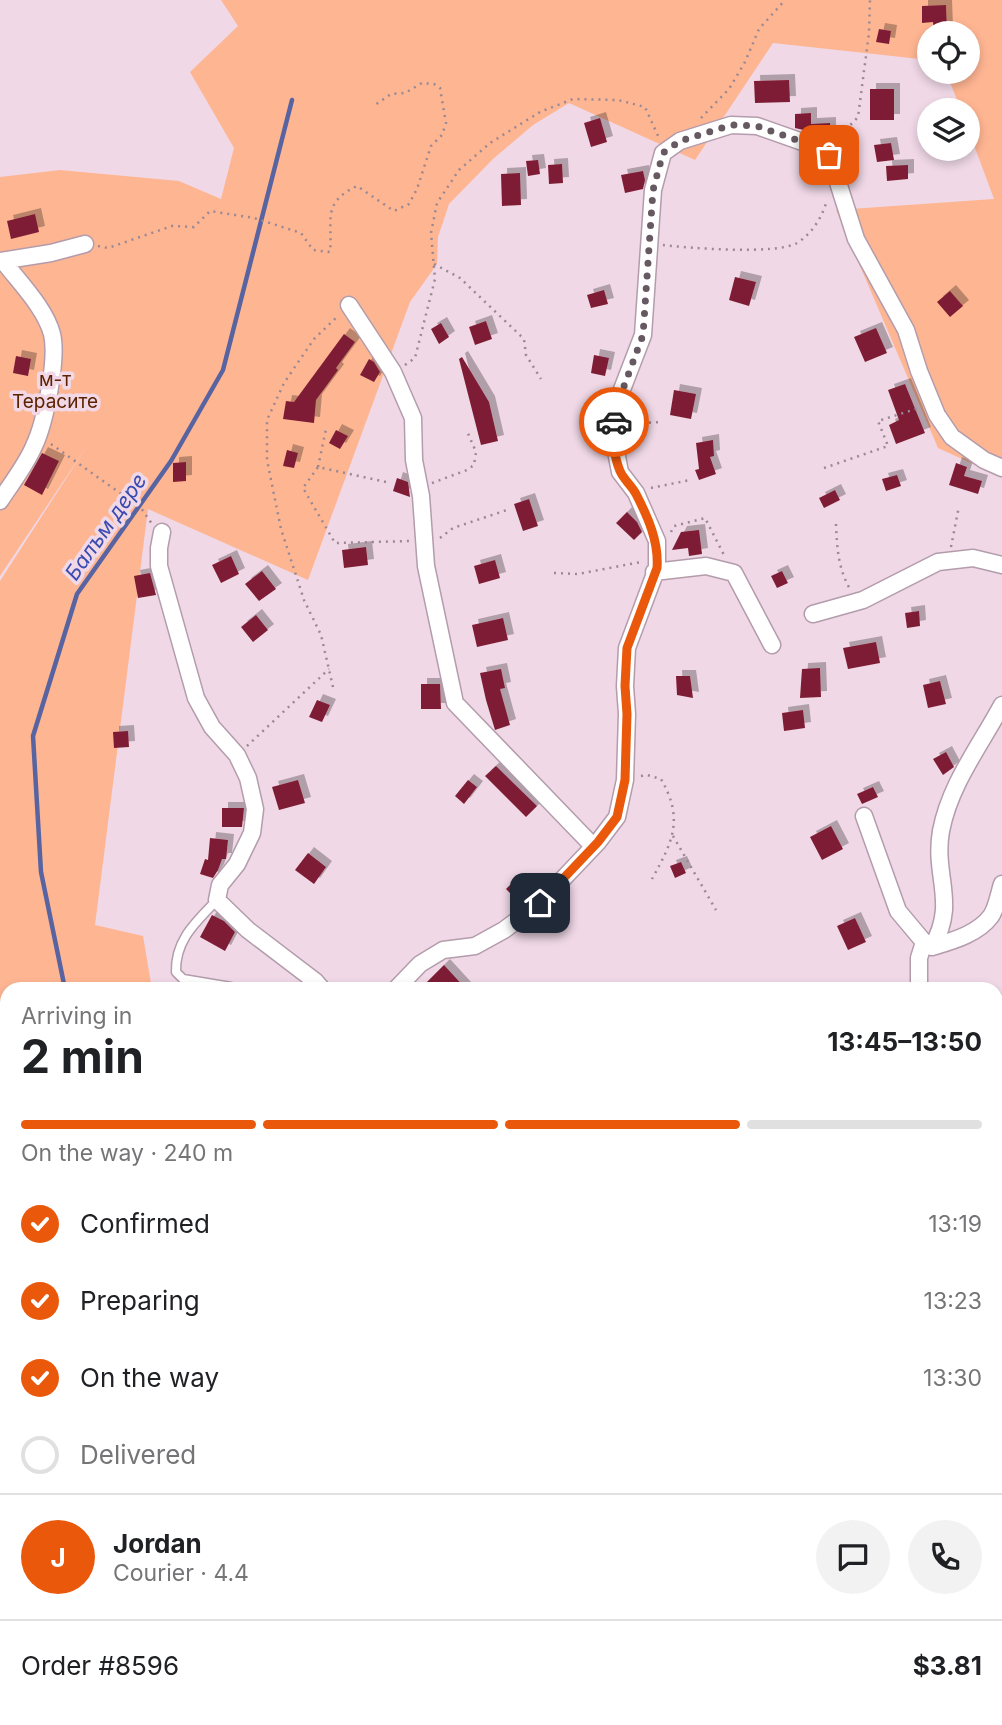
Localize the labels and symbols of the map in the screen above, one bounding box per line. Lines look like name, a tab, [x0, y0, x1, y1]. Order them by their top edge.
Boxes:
pin	[799, 125, 859, 185]
park label: м-т Терасите	[12, 368, 98, 413]
courier	[579, 387, 649, 457]
water label: Балъм дере	[60, 469, 152, 585]
pin	[510, 873, 570, 933]

